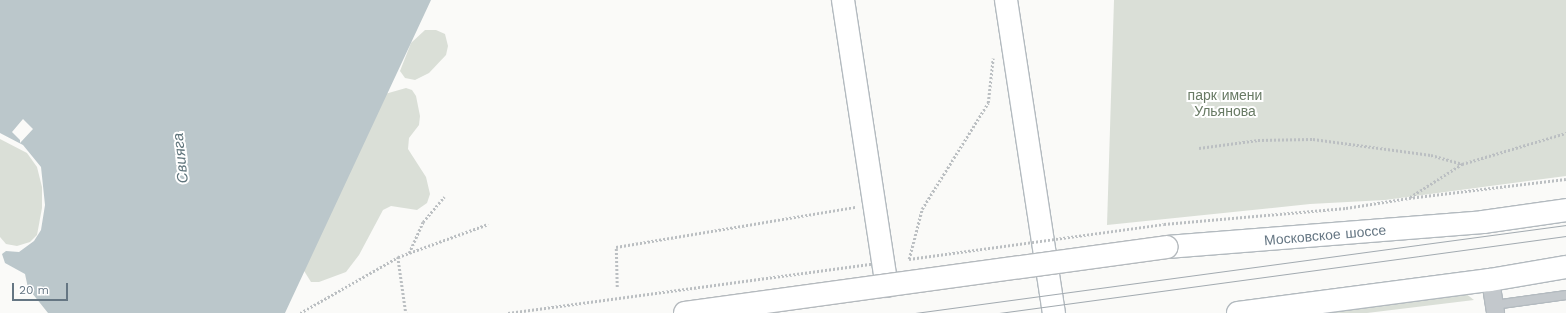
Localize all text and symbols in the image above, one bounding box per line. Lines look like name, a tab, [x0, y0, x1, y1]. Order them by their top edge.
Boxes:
park label: парк имени Ульянова	[1188, 87, 1262, 120]
water label: Свияга	[169, 132, 193, 184]
street label: Московское шоссе	[1263, 221, 1387, 249]
scale bar	[14, 275, 70, 301]
text: 20 m	[19, 283, 49, 297]

